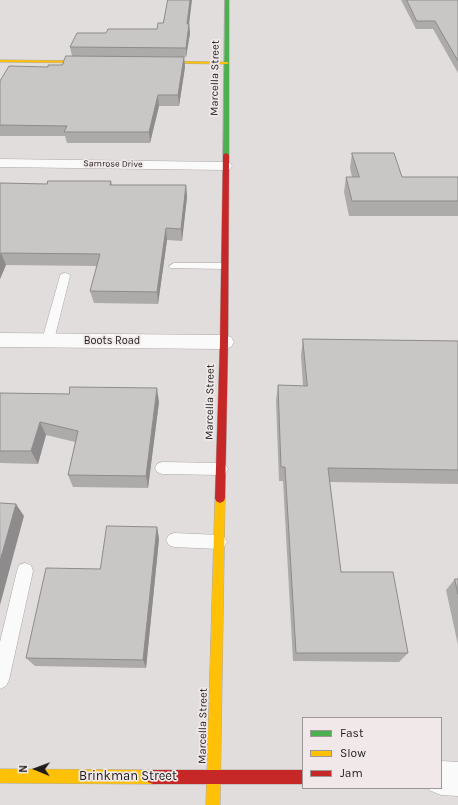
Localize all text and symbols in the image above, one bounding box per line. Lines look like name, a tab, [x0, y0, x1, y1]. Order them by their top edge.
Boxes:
street label: Marcella Street	[208, 40, 222, 116]
street label: Samrose Drive	[83, 158, 143, 170]
street label: Boots Road	[84, 334, 140, 348]
street label: Marcella Street	[203, 364, 217, 440]
street label: Marcella Street	[196, 688, 210, 764]
legend	[302, 717, 442, 789]
text: Fast	[340, 726, 363, 740]
text: Slow	[340, 746, 366, 760]
north arrow	[16, 749, 56, 789]
text: N	[17, 765, 30, 773]
text: Jam	[340, 766, 363, 780]
street label: Brinkman Street	[79, 768, 177, 784]

